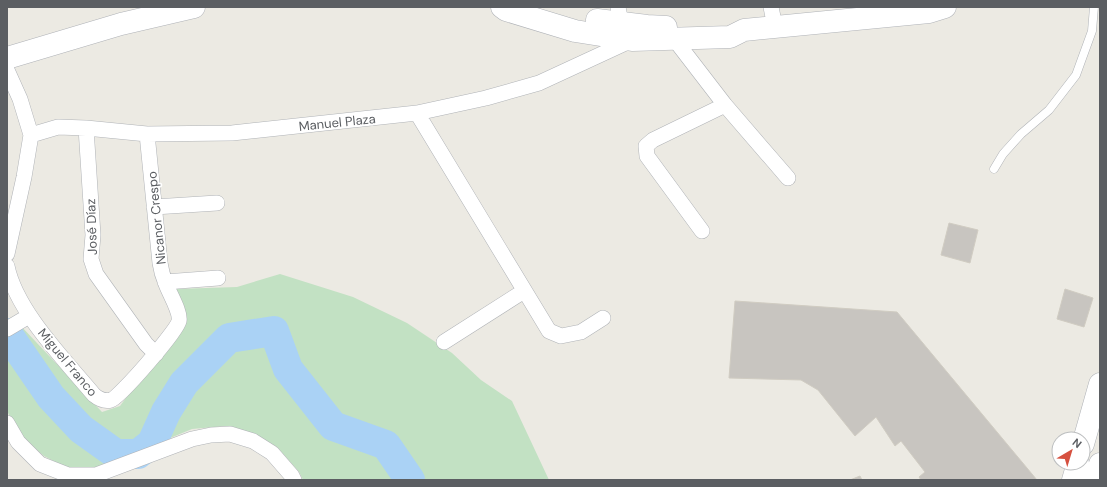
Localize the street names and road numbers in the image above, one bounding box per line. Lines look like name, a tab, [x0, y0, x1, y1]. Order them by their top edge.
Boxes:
street label: Manuel Plaza	[298, 110, 376, 135]
street label: Nicanor Crespo	[143, 170, 170, 265]
street label: José Díaz	[82, 198, 101, 255]
street label: Miguel Franco	[34, 325, 101, 400]

